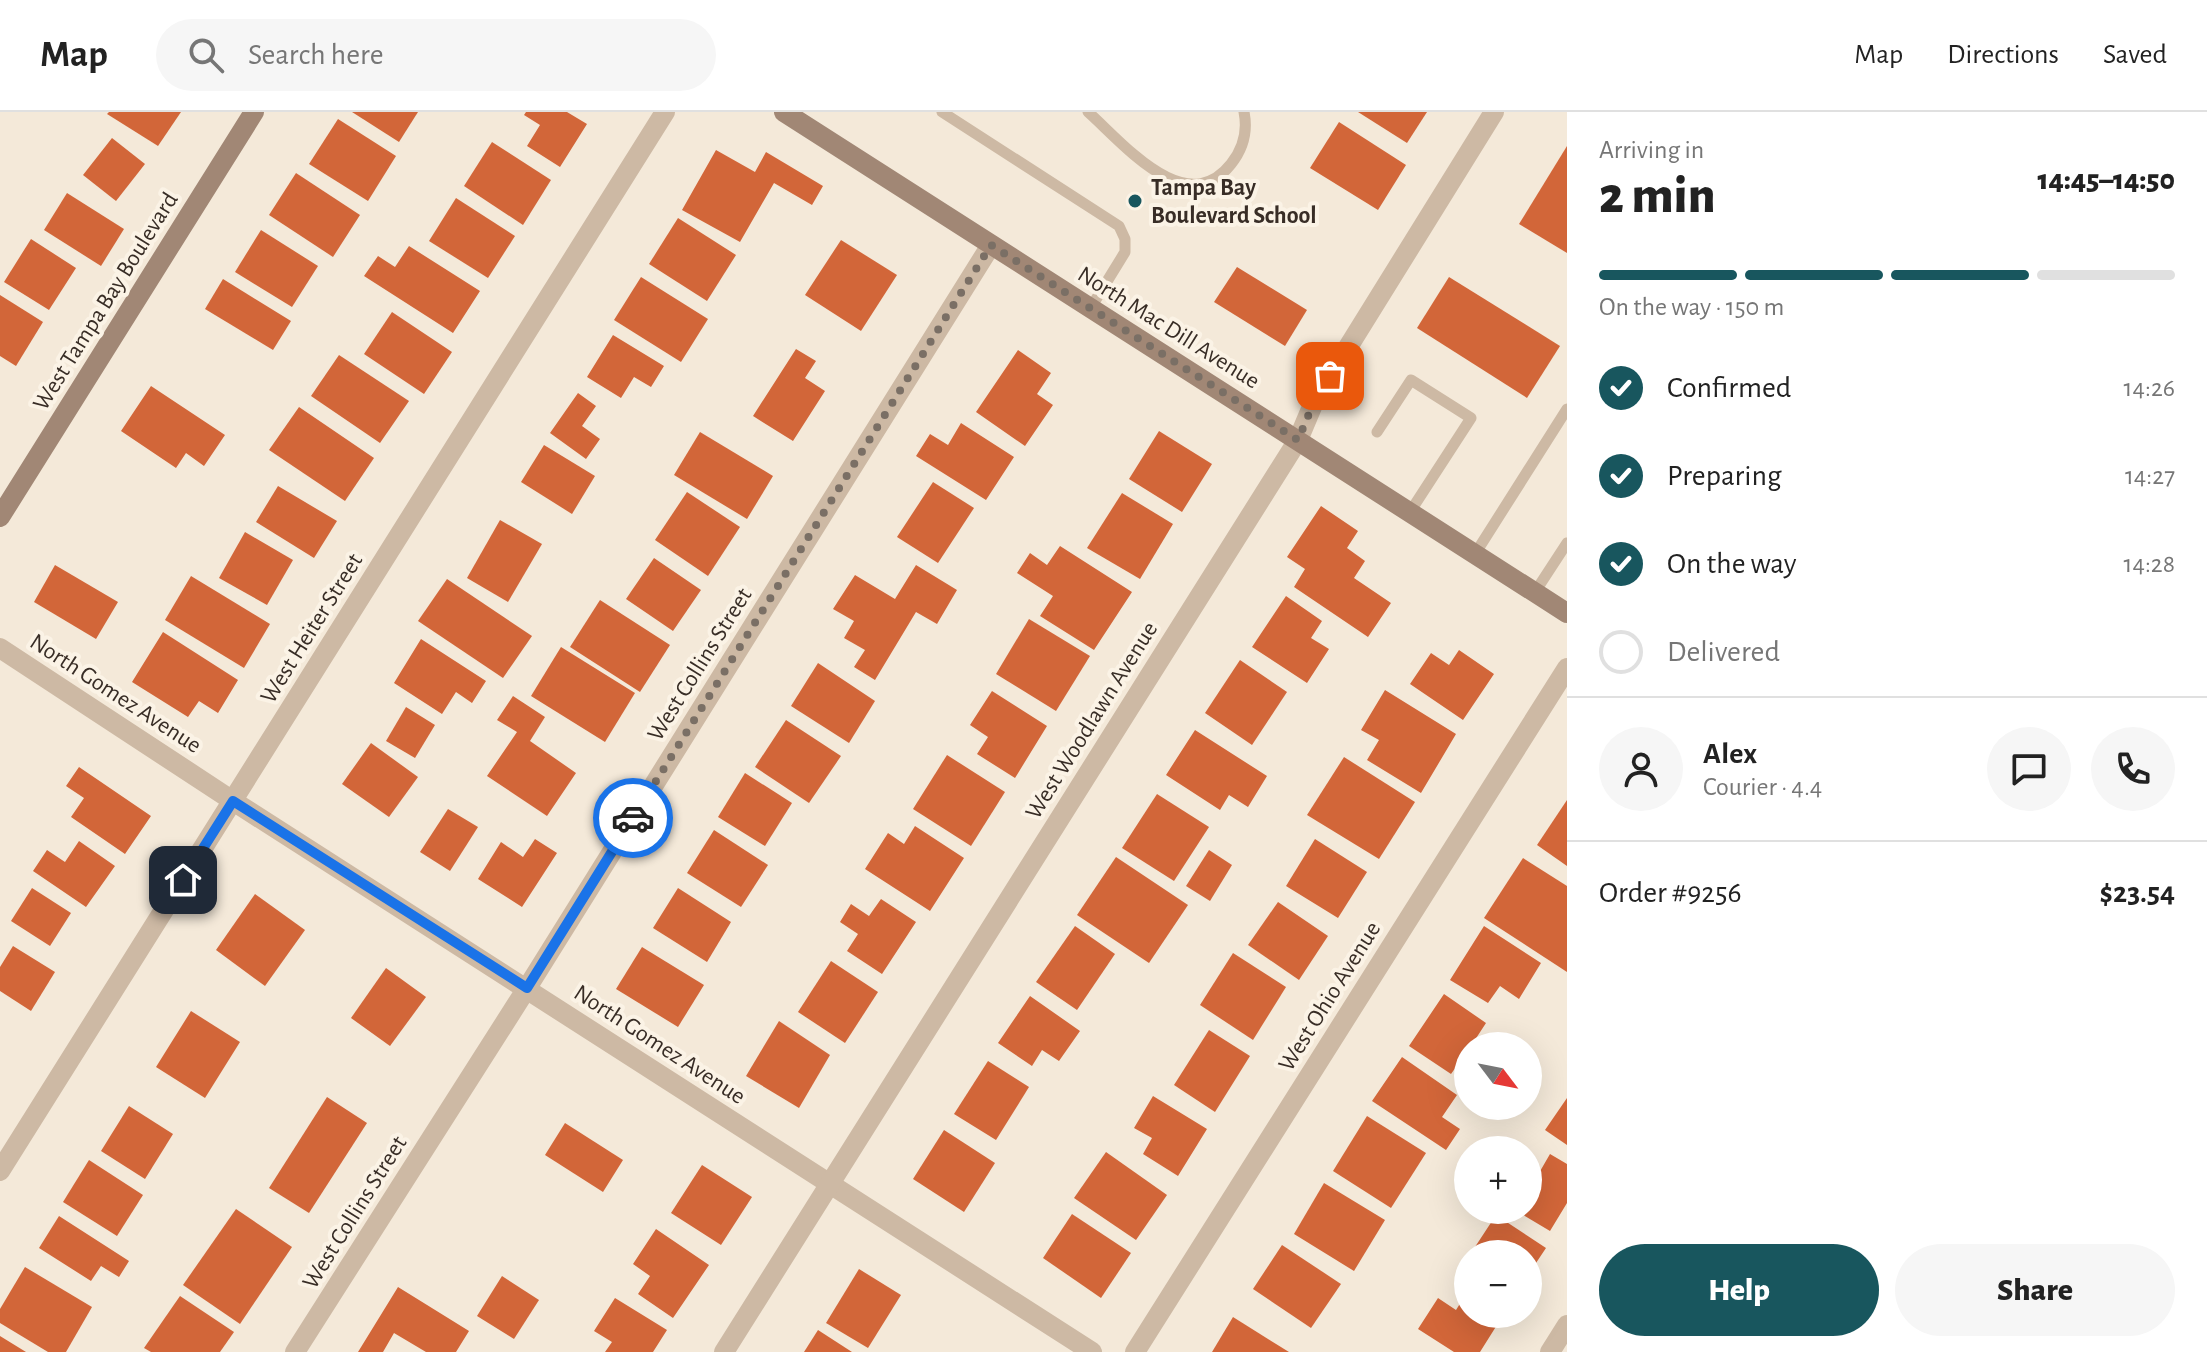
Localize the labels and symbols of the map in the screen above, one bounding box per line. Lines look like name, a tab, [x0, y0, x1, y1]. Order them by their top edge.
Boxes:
place label: Tampa Bay Boulevard School	[1151, 176, 1317, 228]
street label: West Tampa Bay Boulevard	[29, 188, 183, 415]
marker: Tampa Bay Boulevard School	[1126, 192, 1144, 210]
street label: North Mac Dill Avenue	[1073, 262, 1264, 393]
pin	[1296, 342, 1364, 410]
street label: West Heiter Street	[256, 549, 368, 708]
street label: West Collins Street	[643, 584, 757, 745]
street label: West Woodlawn Avenue	[1021, 618, 1162, 823]
street label: North Gomez Avenue	[26, 630, 205, 758]
courier	[593, 778, 673, 858]
pin	[149, 846, 217, 914]
street label: West Ohio Avenue	[1274, 918, 1385, 1075]
street label: North Gomez Avenue	[570, 981, 749, 1109]
north arrow	[1454, 1032, 1542, 1120]
street label: West Collins Street	[298, 1132, 412, 1293]

